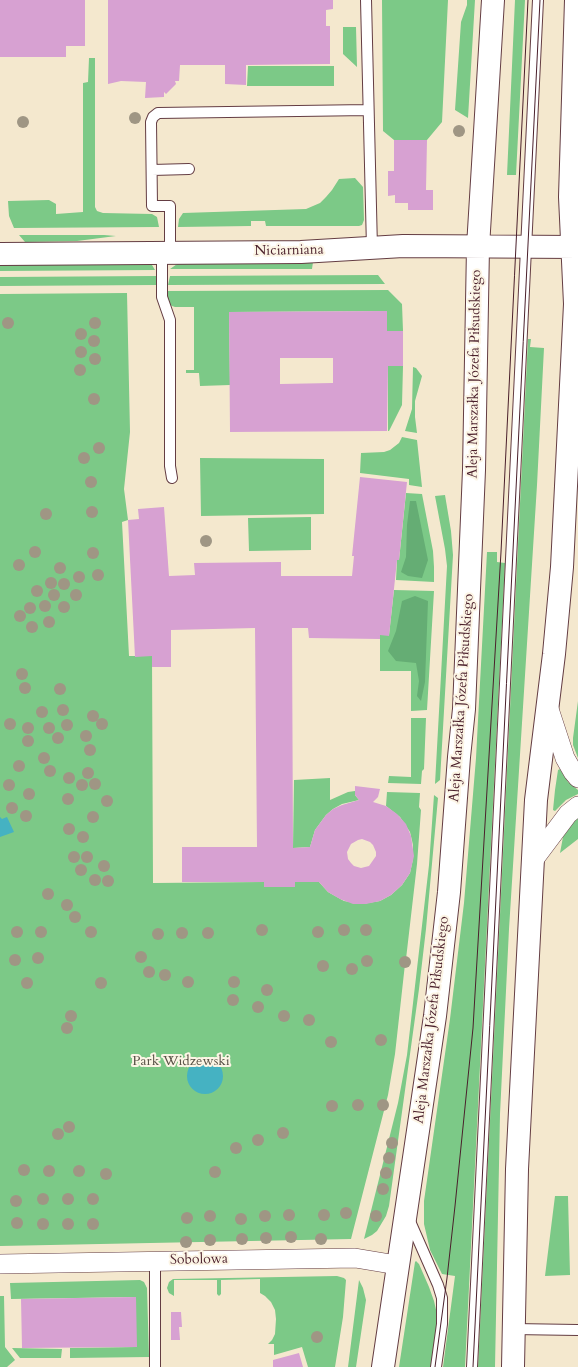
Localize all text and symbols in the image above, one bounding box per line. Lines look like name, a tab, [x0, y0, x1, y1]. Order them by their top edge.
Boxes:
street label: Niciarniana	[254, 242, 324, 260]
street label: Aleja Marszałka Józefa Piłsudskiego	[465, 269, 485, 479]
street label: Aleja Marszałka Józefa Piłsudskiego	[446, 593, 478, 803]
street label: Aleja Marszałka Józefa Piłsudskiego	[411, 915, 453, 1125]
park label: Park Widzewski	[132, 1054, 230, 1070]
street label: Sobolowa	[170, 1251, 228, 1269]

